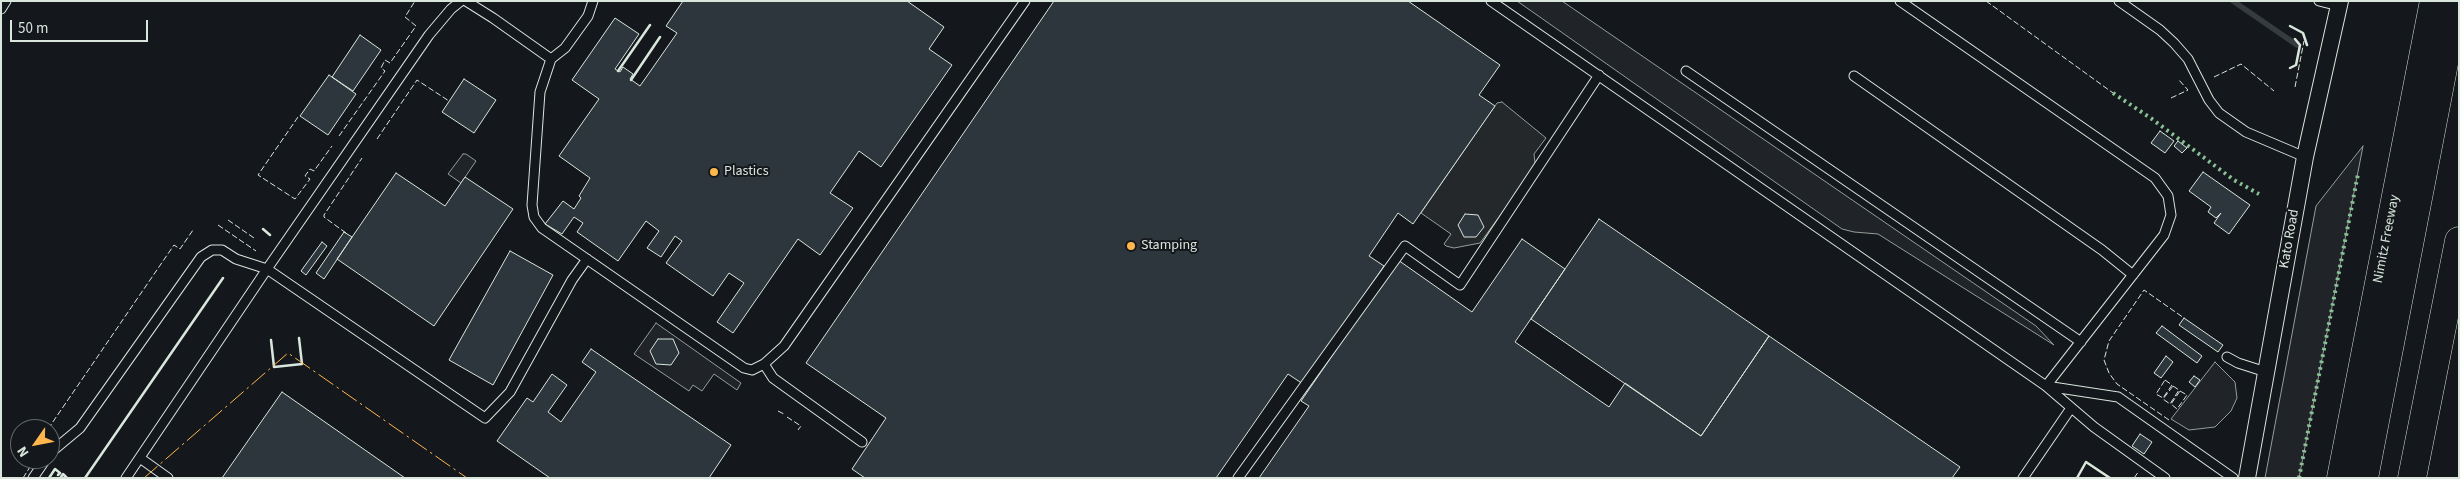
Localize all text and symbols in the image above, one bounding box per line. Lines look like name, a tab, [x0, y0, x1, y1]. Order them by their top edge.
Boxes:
scale bar	[12, 10, 150, 42]
text: 50 m	[18, 18, 48, 39]
place label: Plastics	[724, 164, 769, 180]
marker: Plastics	[708, 166, 720, 178]
street label: Nimitz Freeway	[2370, 193, 2404, 285]
street label: Kato Road	[2277, 208, 2303, 270]
place label: Stamping	[1141, 238, 1197, 254]
marker: Stamping	[1125, 240, 1137, 252]
north arrow	[10, 419, 60, 469]
text: N	[12, 442, 34, 461]

